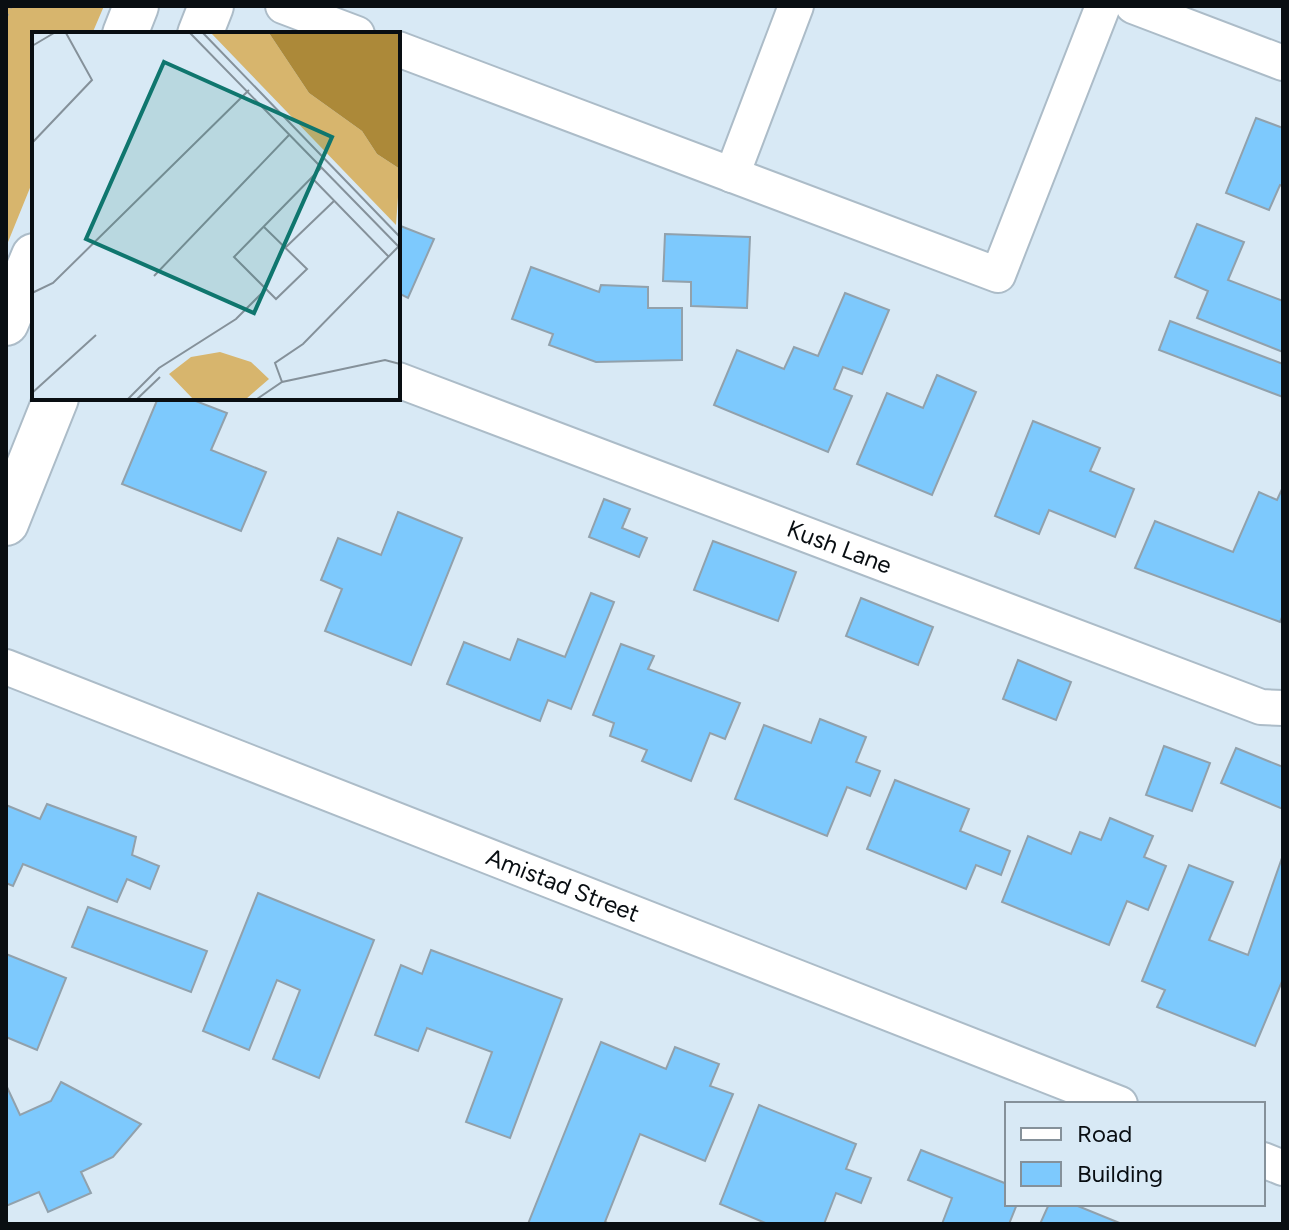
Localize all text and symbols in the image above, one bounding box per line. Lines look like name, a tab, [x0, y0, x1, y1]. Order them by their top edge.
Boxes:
inset map	[32, 32, 400, 400]
street label: Kush Lane	[783, 514, 896, 580]
street label: Amistad Street	[482, 842, 644, 928]
legend	[1005, 1102, 1265, 1206]
text: Road	[1077, 1119, 1132, 1148]
text: Building	[1077, 1159, 1163, 1188]

